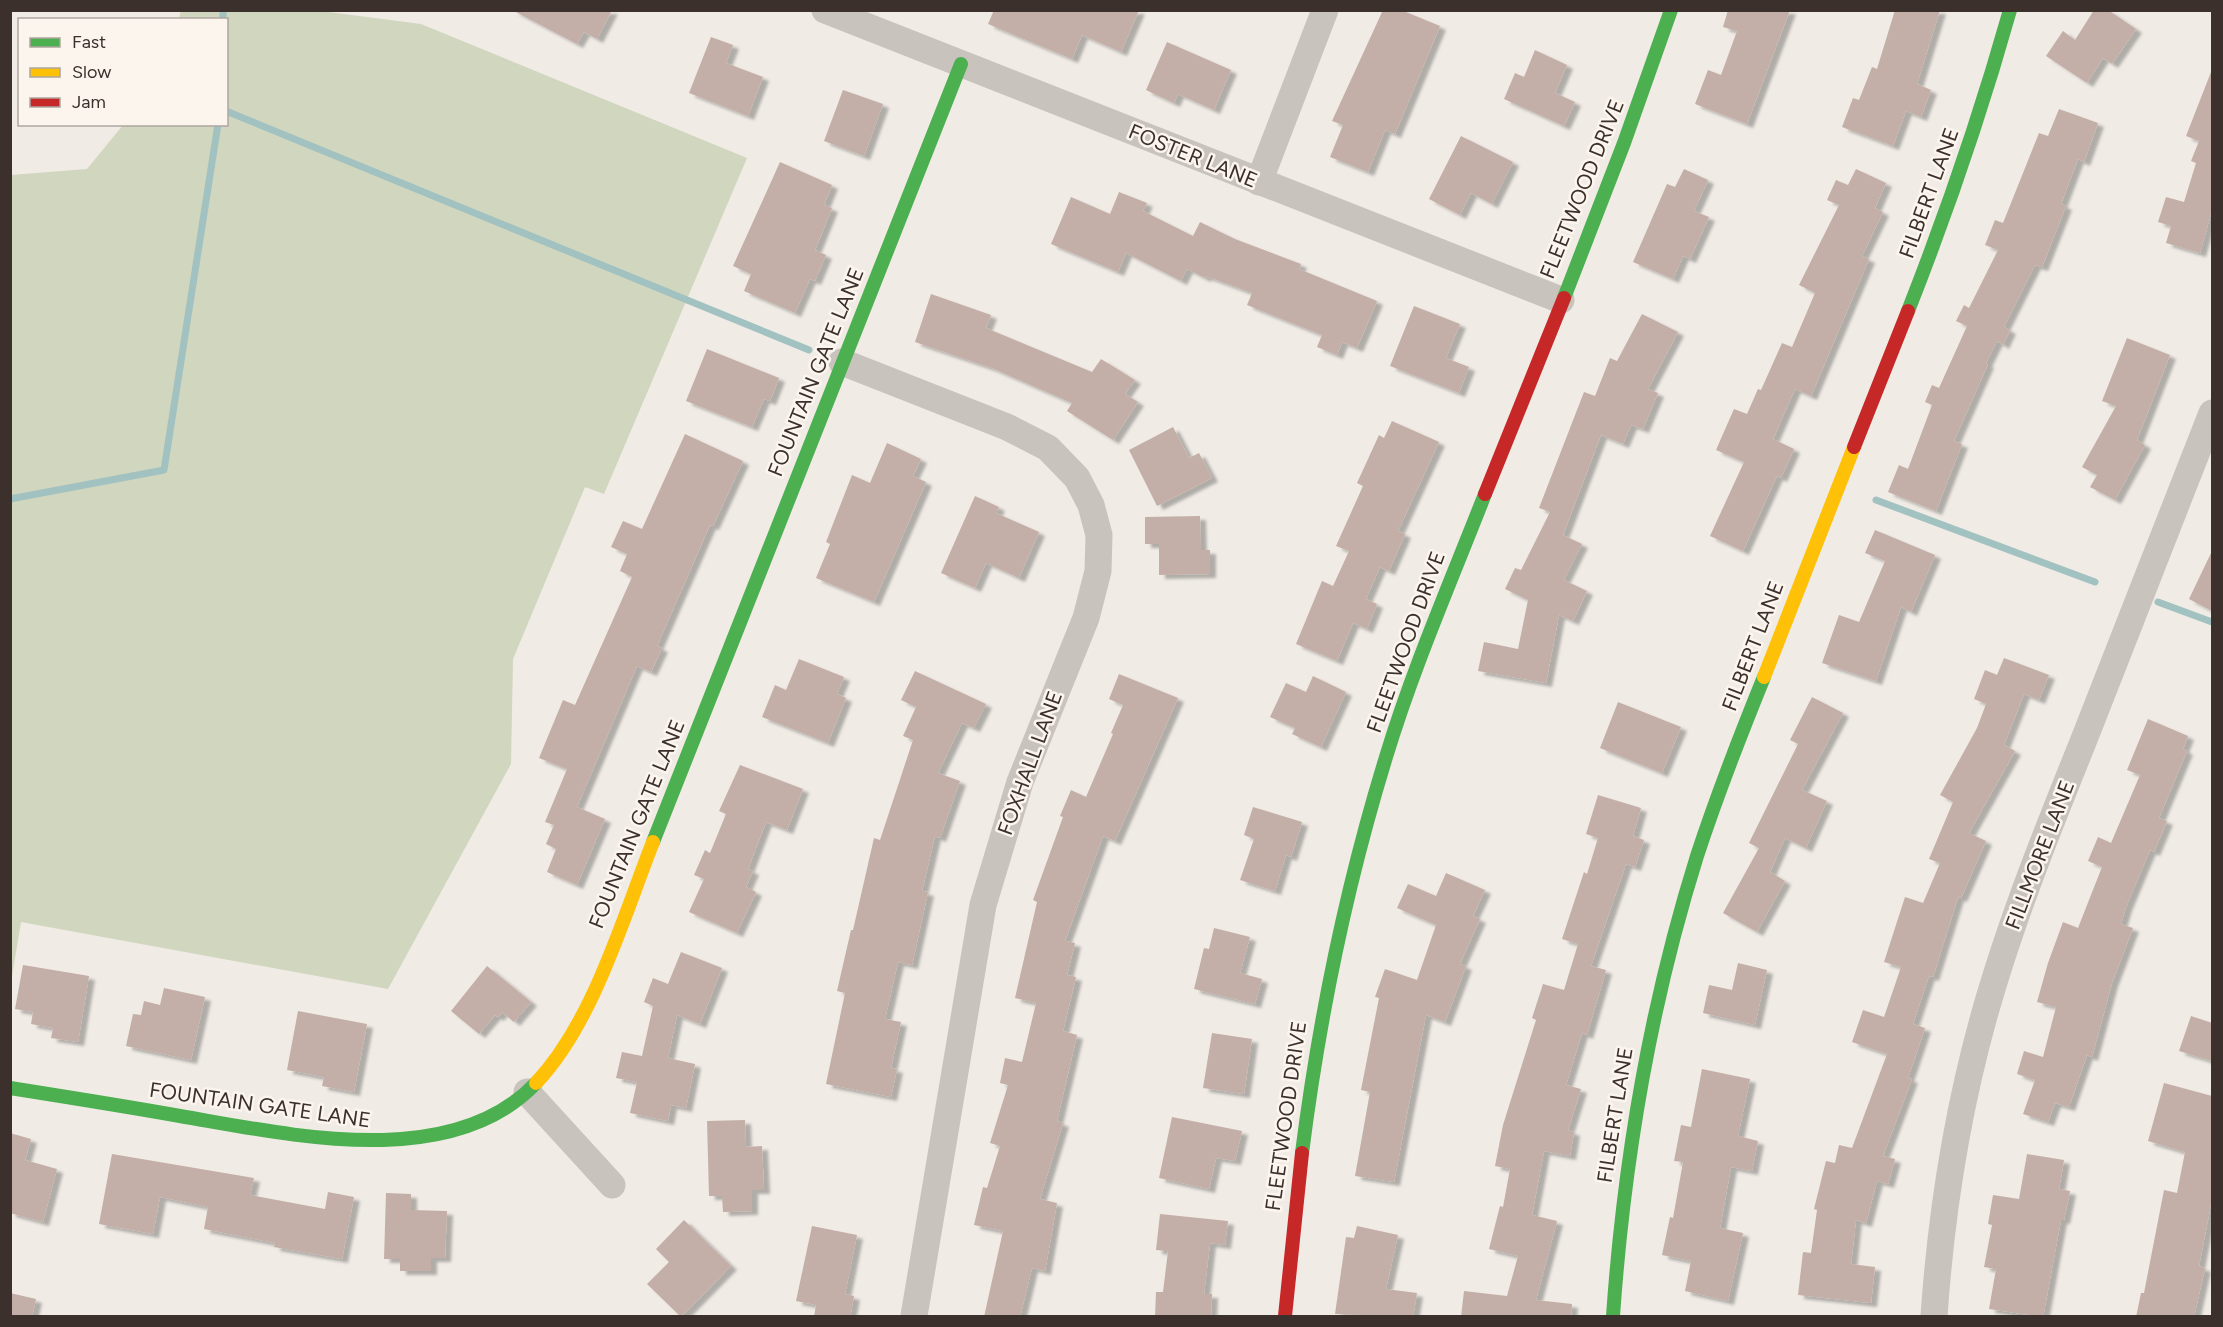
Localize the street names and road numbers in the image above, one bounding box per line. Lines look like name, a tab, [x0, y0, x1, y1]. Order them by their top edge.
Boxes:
street label: FLEETWOOD DRIVE	[1534, 95, 1629, 282]
street label: FOSTER LANE	[1125, 118, 1261, 193]
street label: FILBERT LANE	[1893, 124, 1964, 261]
street label: FOUNTAIN GATE LANE	[762, 264, 869, 480]
street label: FLEETWOOD DRIVE	[1361, 548, 1450, 736]
street label: FILBERT LANE	[1716, 577, 1789, 714]
street label: FOXHALL LANE	[992, 687, 1067, 838]
street label: FOUNTAIN GATE LANE	[583, 716, 690, 932]
street label: FILLMORE LANE	[2000, 777, 2079, 933]
street label: FLEETWOOD DRIVE	[1260, 1019, 1311, 1212]
street label: FILBERT LANE	[1591, 1045, 1638, 1185]
street label: FOUNTAIN GATE LANE	[148, 1077, 372, 1132]

